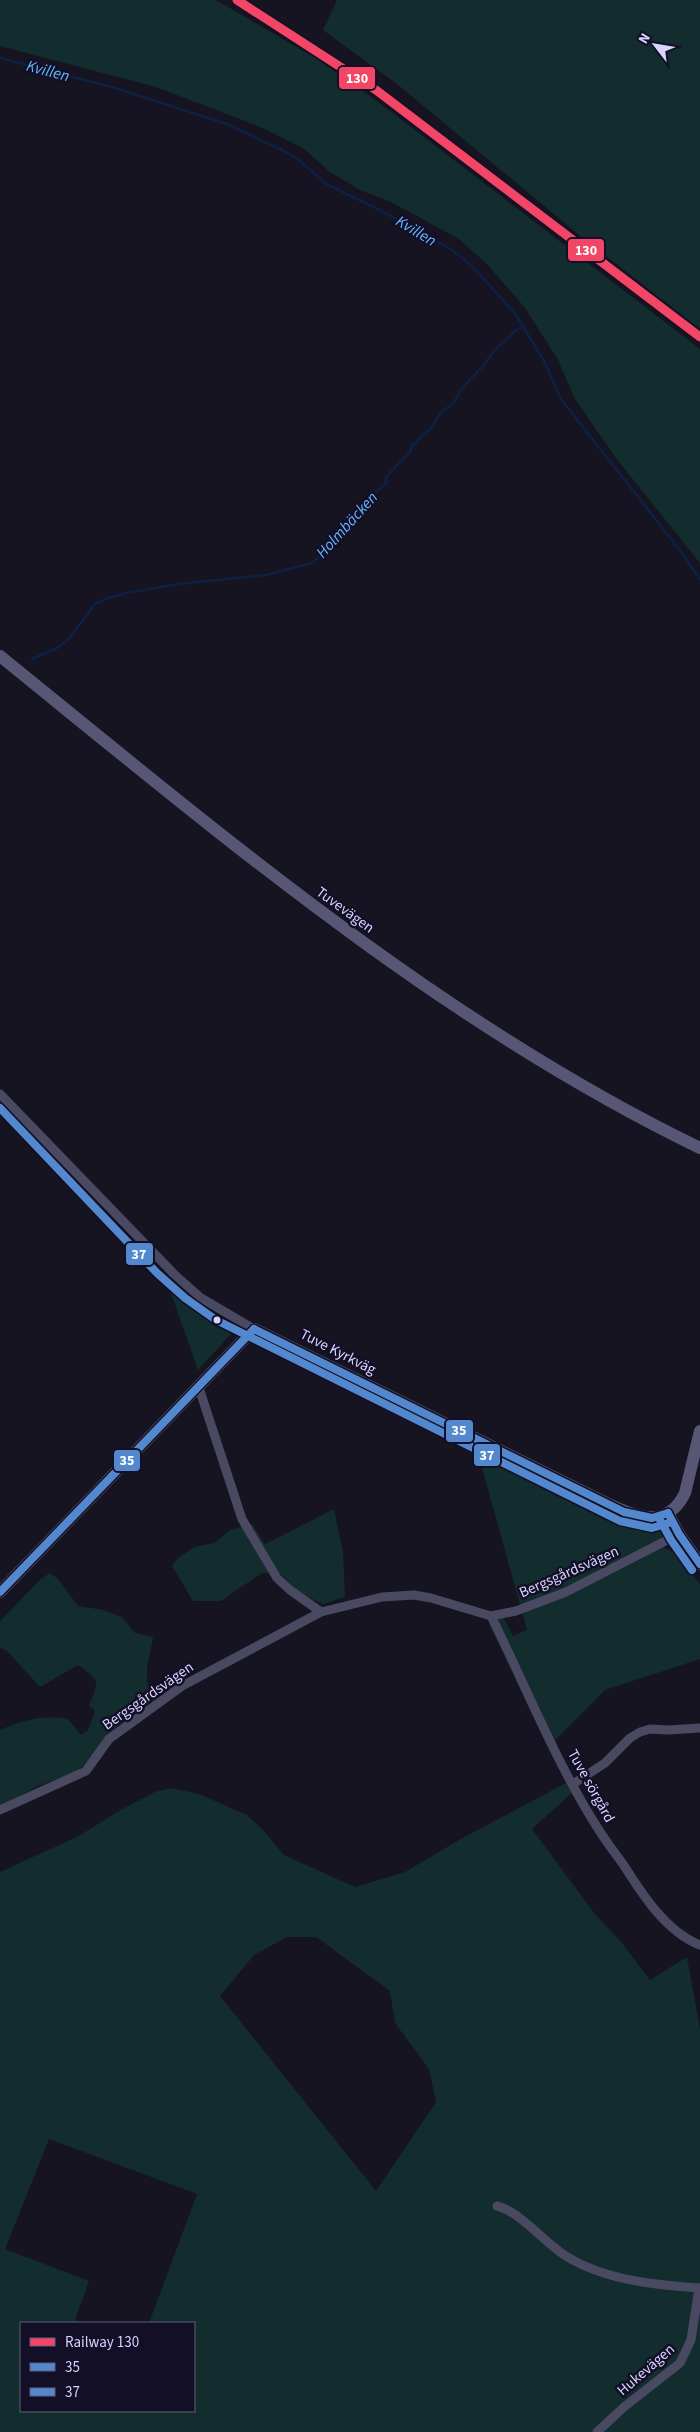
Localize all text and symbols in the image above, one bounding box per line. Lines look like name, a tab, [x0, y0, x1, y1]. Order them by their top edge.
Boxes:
north arrow	[630, 20, 680, 70]
text: N	[634, 30, 656, 48]
water label: Kvillen	[24, 55, 72, 87]
line badge: 130	[338, 66, 376, 90]
text: 130	[346, 69, 368, 89]
water label: Kvillen	[392, 210, 440, 252]
line badge: 130	[567, 238, 605, 262]
text: 130	[575, 241, 597, 261]
water label: Holmbäcken	[311, 487, 383, 563]
street label: Tuvevägen	[312, 882, 378, 938]
line badge: 37	[125, 1242, 154, 1266]
text: 37	[132, 1245, 146, 1265]
unlabelled marker	[212, 1315, 222, 1325]
street label: Tuve Kyrkväg	[296, 1324, 380, 1380]
line badge: 35	[445, 1419, 474, 1443]
text: 35	[452, 1421, 466, 1441]
line badge: 37	[473, 1443, 501, 1467]
text: 37	[480, 1446, 494, 1466]
line badge: 35	[113, 1449, 141, 1472]
text: 35	[120, 1451, 134, 1471]
street label: Bergsgårdsvägen	[516, 1541, 622, 1603]
street label: Bergsgårdsvägen	[98, 1657, 198, 1735]
street label: Tuve sörgård	[562, 1746, 620, 1826]
legend	[20, 2322, 195, 2412]
text: Railway 130	[65, 2332, 139, 2353]
street label: Hukevägen	[613, 2339, 679, 2401]
text: 35	[65, 2357, 80, 2378]
text: 37	[65, 2382, 80, 2403]

